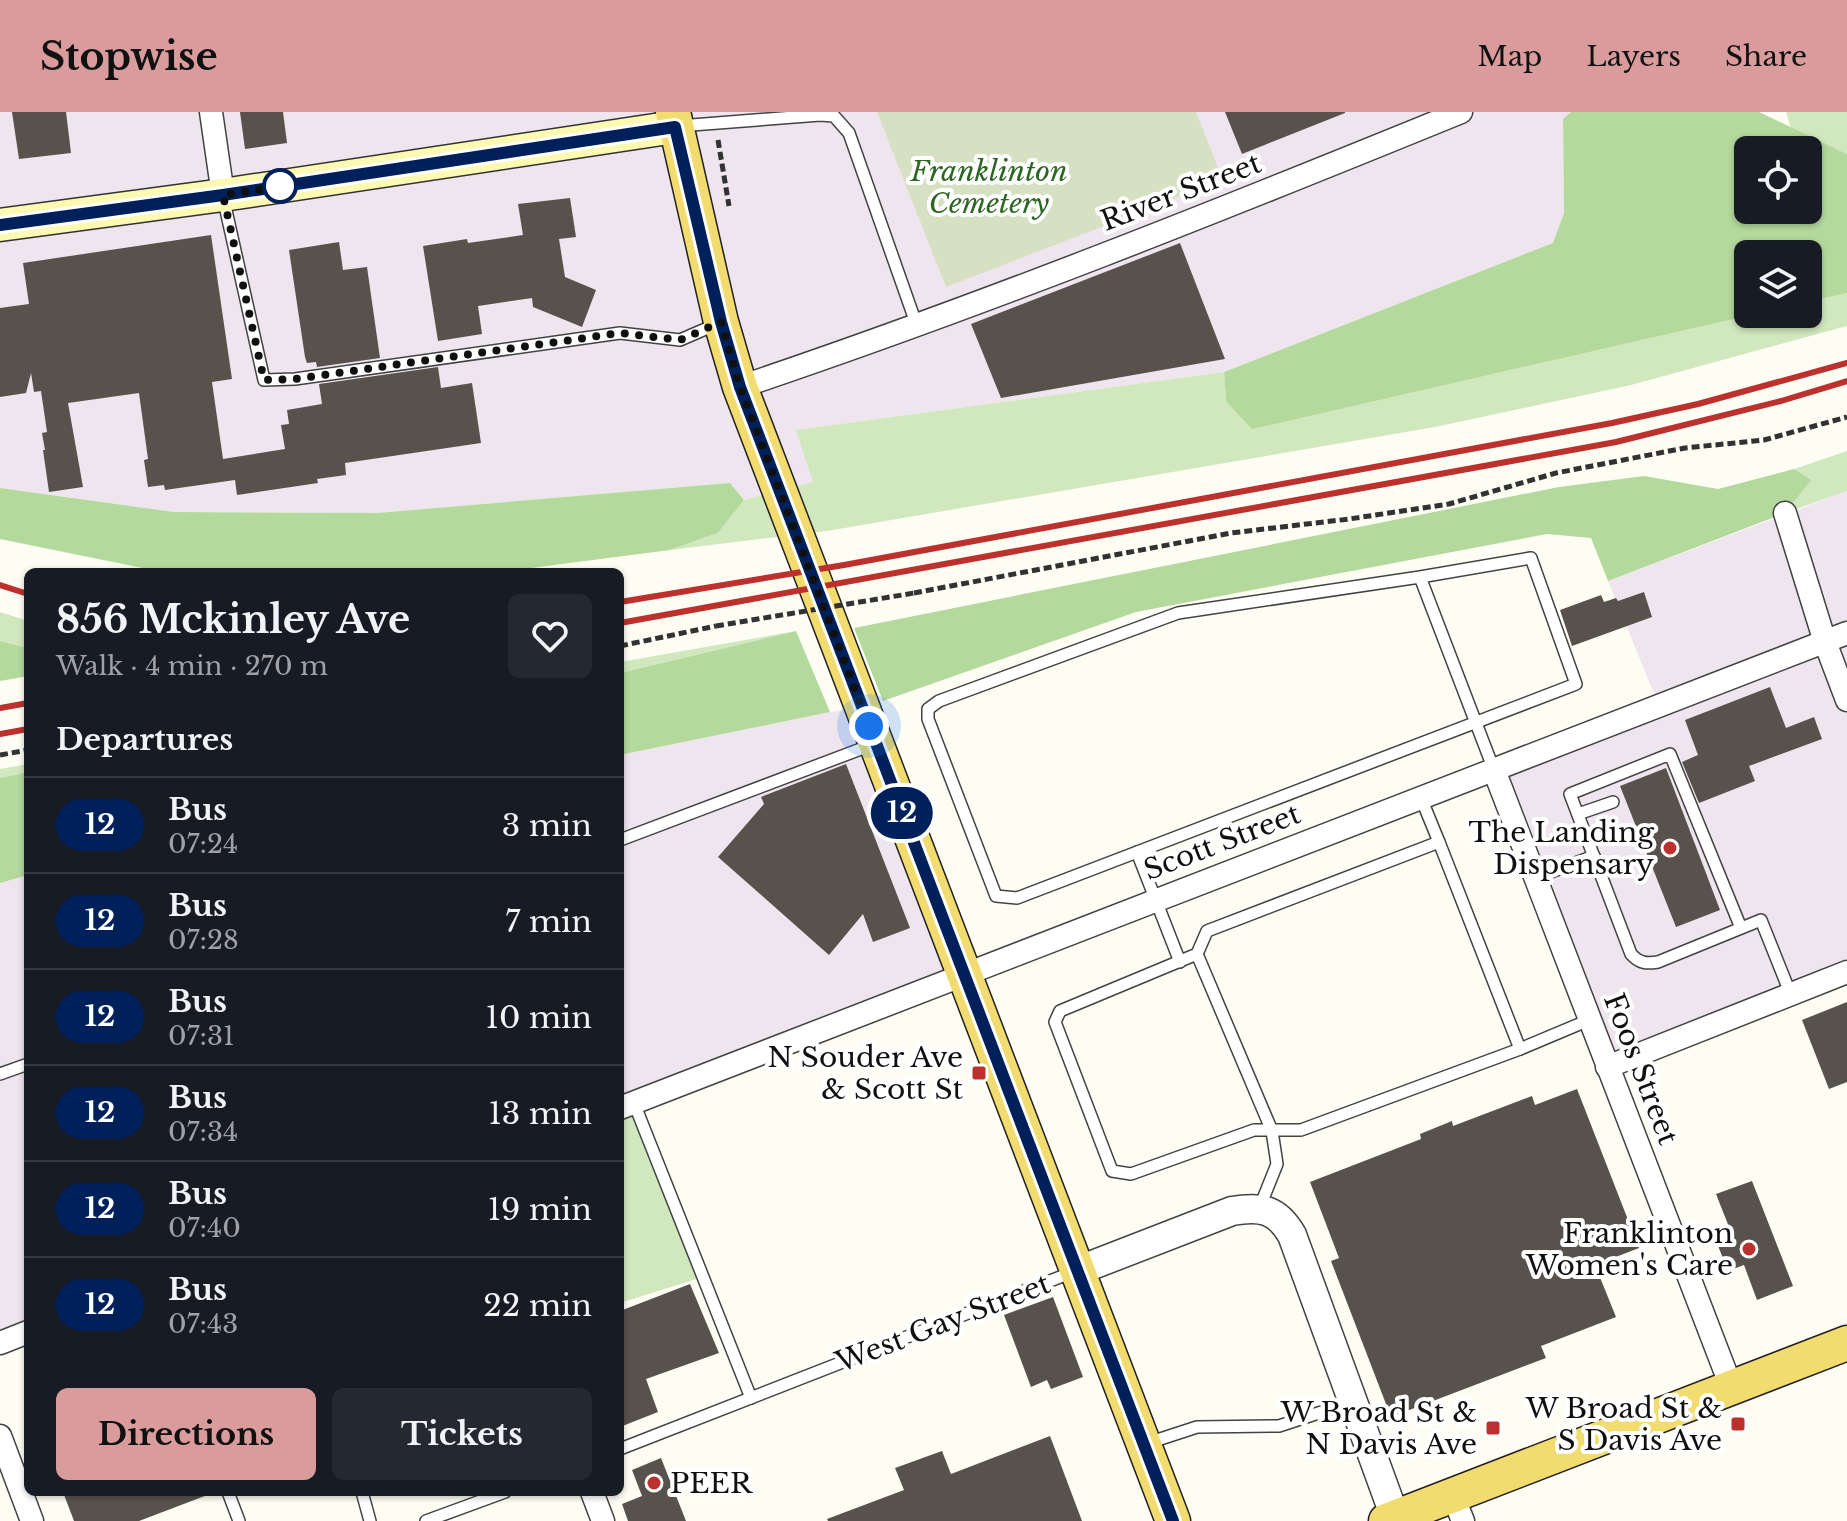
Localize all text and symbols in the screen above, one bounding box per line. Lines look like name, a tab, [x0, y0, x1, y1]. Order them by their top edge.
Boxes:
text: Stopwise	[40, 33, 218, 80]
text: Map	[1477, 39, 1542, 74]
text: Layers	[1586, 39, 1681, 74]
text: Share	[1725, 39, 1807, 74]
map controls	[1734, 136, 1822, 328]
button: locate	[1734, 136, 1822, 224]
street label: River Street	[1096, 145, 1266, 239]
park label: Franklinton Cemetery	[909, 154, 1068, 221]
unlabelled marker	[263, 169, 297, 203]
button: layers	[1734, 240, 1822, 328]
button: heart	[508, 594, 592, 678]
text: 856 Mckinley Ave	[56, 596, 410, 643]
text: Walk · 4 min · 270 m	[56, 650, 328, 682]
your location	[849, 706, 889, 746]
text: Departures	[56, 721, 233, 758]
line badge: 12	[866, 787, 938, 839]
text: Bus	[168, 791, 227, 828]
text: 12	[887, 795, 917, 830]
street label: Scott Street	[1139, 796, 1306, 888]
text: 12	[85, 807, 115, 842]
text: 3 min	[502, 807, 592, 844]
place label: The Landing Dispensary	[1468, 815, 1655, 882]
text: 07:24	[168, 828, 238, 860]
marker: The Landing Dispensary	[1661, 839, 1679, 857]
text: Bus	[168, 887, 227, 924]
text: 12	[85, 903, 115, 938]
text: 7 min	[505, 903, 592, 940]
text: 07:28	[168, 924, 239, 956]
text: Bus	[168, 983, 227, 1020]
street label: Foos Street	[1596, 988, 1686, 1150]
text: 12	[85, 999, 115, 1034]
text: 10 min	[486, 999, 592, 1036]
text: 07:31	[168, 1020, 235, 1052]
place label: N Souder Ave & Scott St	[768, 1040, 963, 1107]
marker: N Souder Ave & Scott St	[970, 1064, 988, 1082]
text: Bus	[168, 1079, 227, 1116]
text: 12	[85, 1095, 115, 1130]
text: 13 min	[488, 1095, 592, 1132]
text: 07:34	[168, 1116, 238, 1148]
text: Bus	[168, 1175, 227, 1212]
text: 12	[85, 1191, 115, 1226]
text: 19 min	[488, 1191, 592, 1228]
text: 07:40	[168, 1212, 241, 1244]
place label: Franklinton Women's Care	[1525, 1216, 1733, 1283]
marker: Franklinton Women's Care	[1740, 1240, 1758, 1258]
street label: West Gay Street	[830, 1266, 1055, 1380]
text: Bus	[168, 1271, 227, 1308]
text: 12	[85, 1287, 115, 1322]
text: 22 min	[483, 1287, 592, 1324]
text: 07:43	[168, 1308, 238, 1340]
button: Directions	[56, 1388, 316, 1480]
button: Tickets	[332, 1388, 592, 1480]
place label: W Broad St & S Davis Ave	[1525, 1391, 1722, 1458]
place label: W Broad St & N Davis Ave	[1280, 1395, 1477, 1462]
marker: W Broad St & S Davis Ave	[1729, 1415, 1747, 1433]
marker: W Broad St & N Davis Ave	[1484, 1419, 1502, 1437]
place label: PEER	[670, 1466, 753, 1501]
marker: PEER	[645, 1474, 663, 1492]

